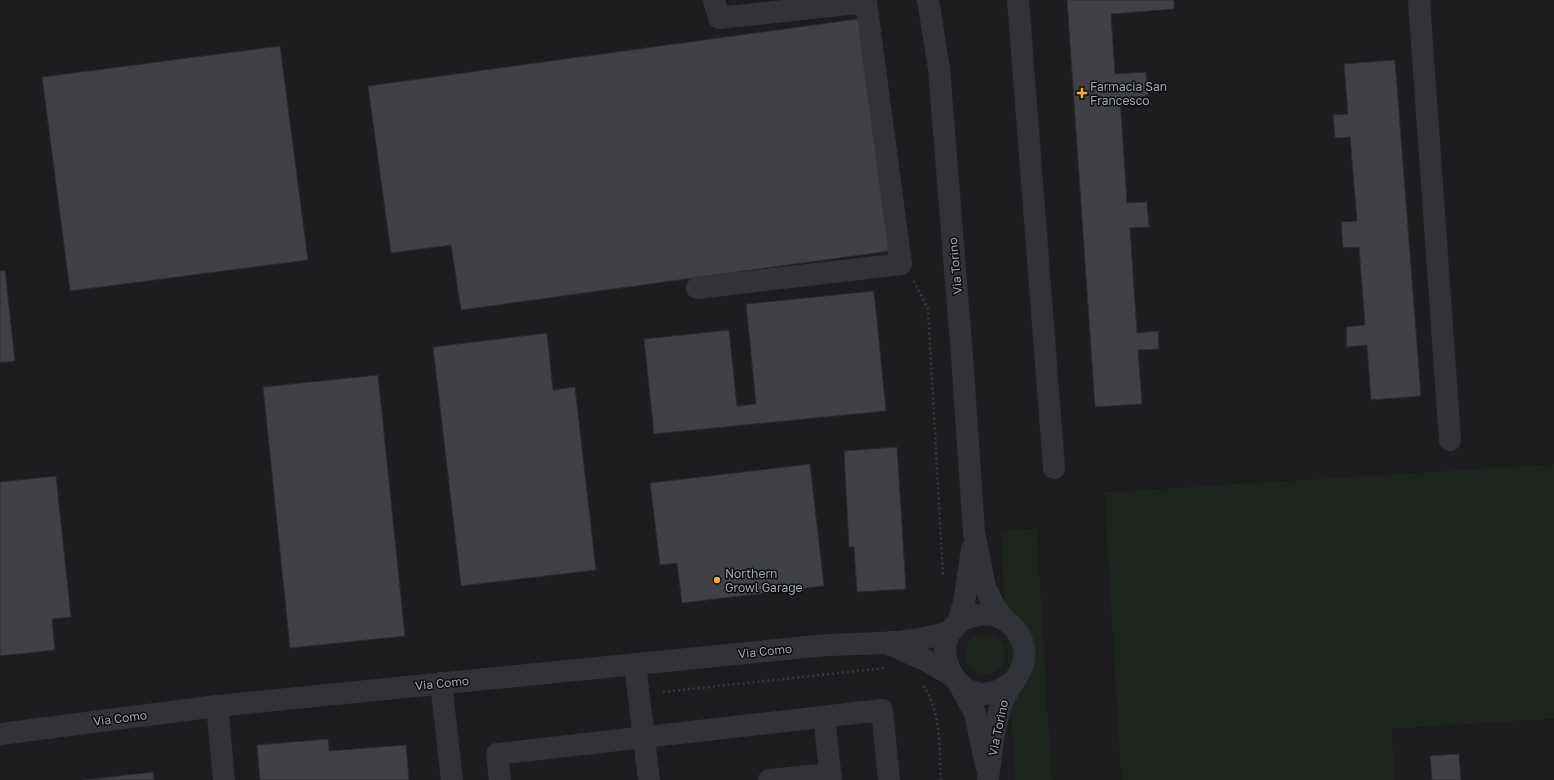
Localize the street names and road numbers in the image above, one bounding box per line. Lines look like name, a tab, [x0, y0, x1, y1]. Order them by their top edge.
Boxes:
street label: Via Torino	[945, 237, 965, 295]
street label: Via Como	[737, 641, 793, 661]
street label: Via Como	[414, 673, 470, 693]
street label: Via Torino	[985, 699, 1011, 757]
street label: Via Como	[92, 707, 148, 729]

